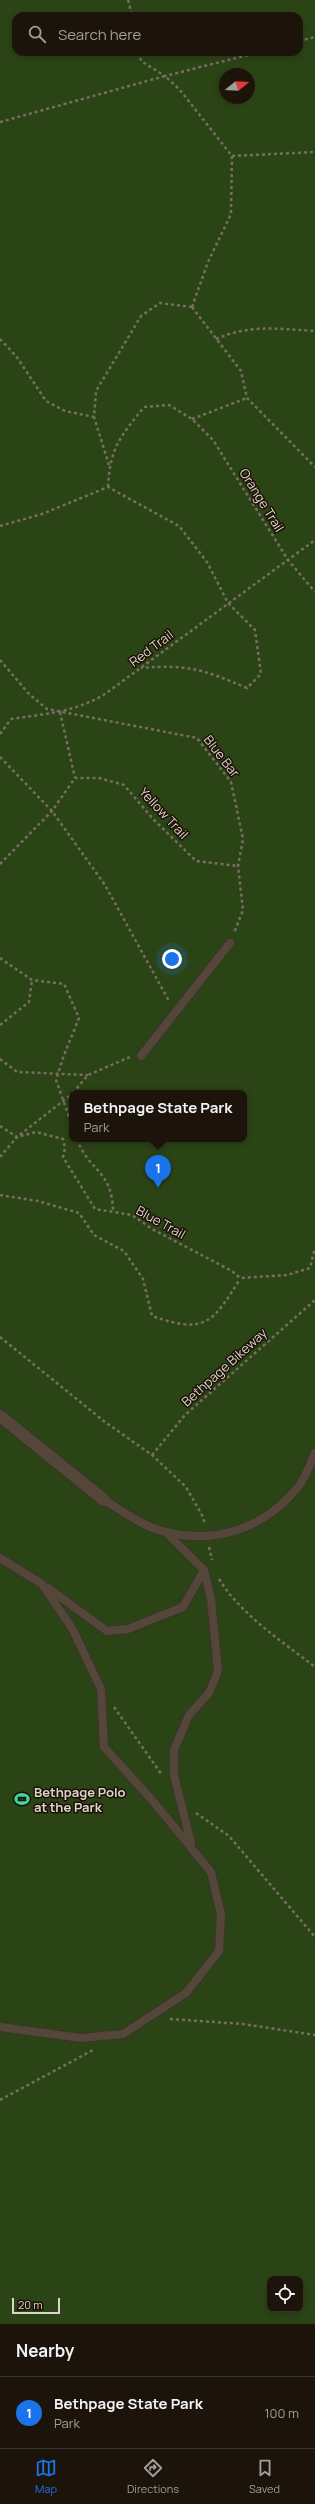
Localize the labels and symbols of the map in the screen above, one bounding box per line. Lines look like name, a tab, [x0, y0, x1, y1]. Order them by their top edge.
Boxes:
north arrow	[219, 68, 255, 104]
street label: Orange Trail	[235, 465, 289, 535]
street label: Red Trail	[125, 625, 177, 671]
street label: Blue Bar	[200, 731, 244, 781]
street label: Yellow Trail	[135, 783, 193, 843]
your location	[162, 949, 182, 969]
pin: 1	[145, 1155, 171, 1188]
street label: Blue Trail	[133, 1201, 189, 1243]
street label: Bethpage Bikeway	[177, 1324, 271, 1410]
place label: Bethpage Polo at the Park	[34, 1783, 126, 1816]
sports icon: Bethpage Polo at the Park	[13, 1790, 31, 1808]
scale bar	[12, 2296, 60, 2315]

